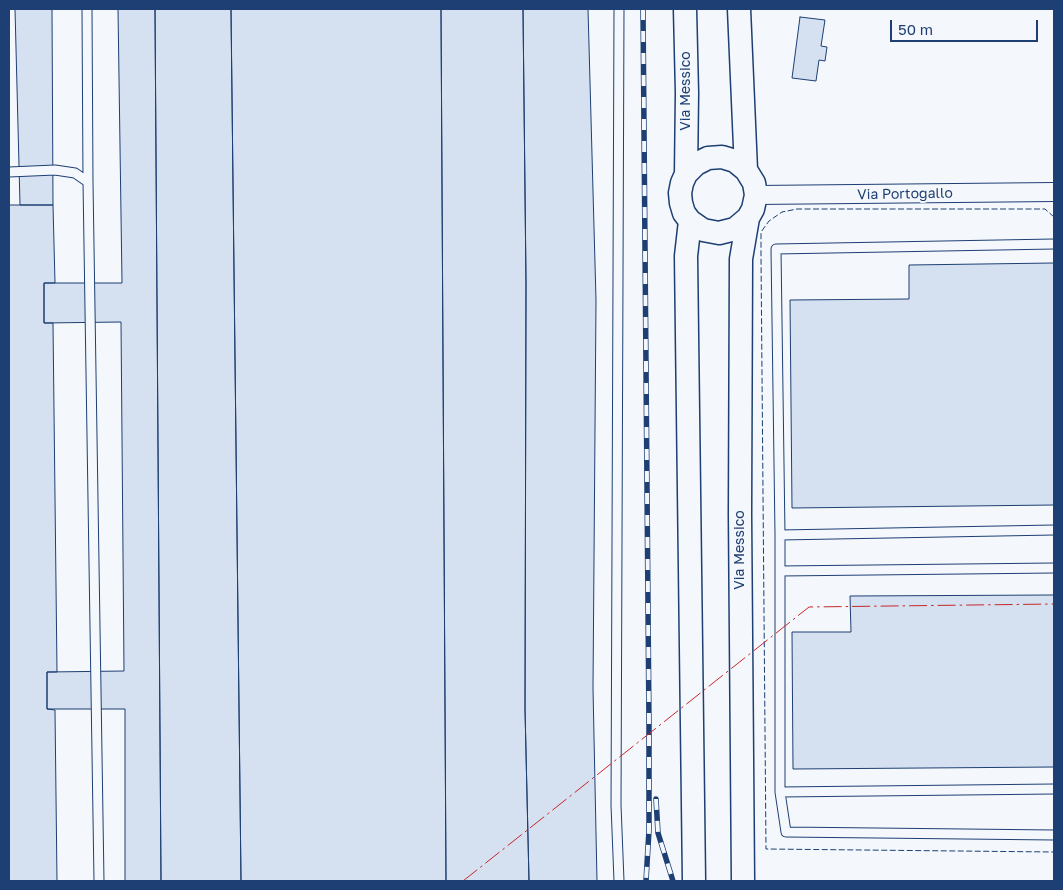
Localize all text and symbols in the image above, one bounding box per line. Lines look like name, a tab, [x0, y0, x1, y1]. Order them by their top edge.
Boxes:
scale bar	[893, 10, 1040, 42]
text: 50 m	[898, 20, 933, 38]
street label: Via Messico	[678, 51, 694, 131]
street label: Via Portogallo	[857, 185, 953, 203]
street label: Via Messico	[732, 510, 748, 590]

